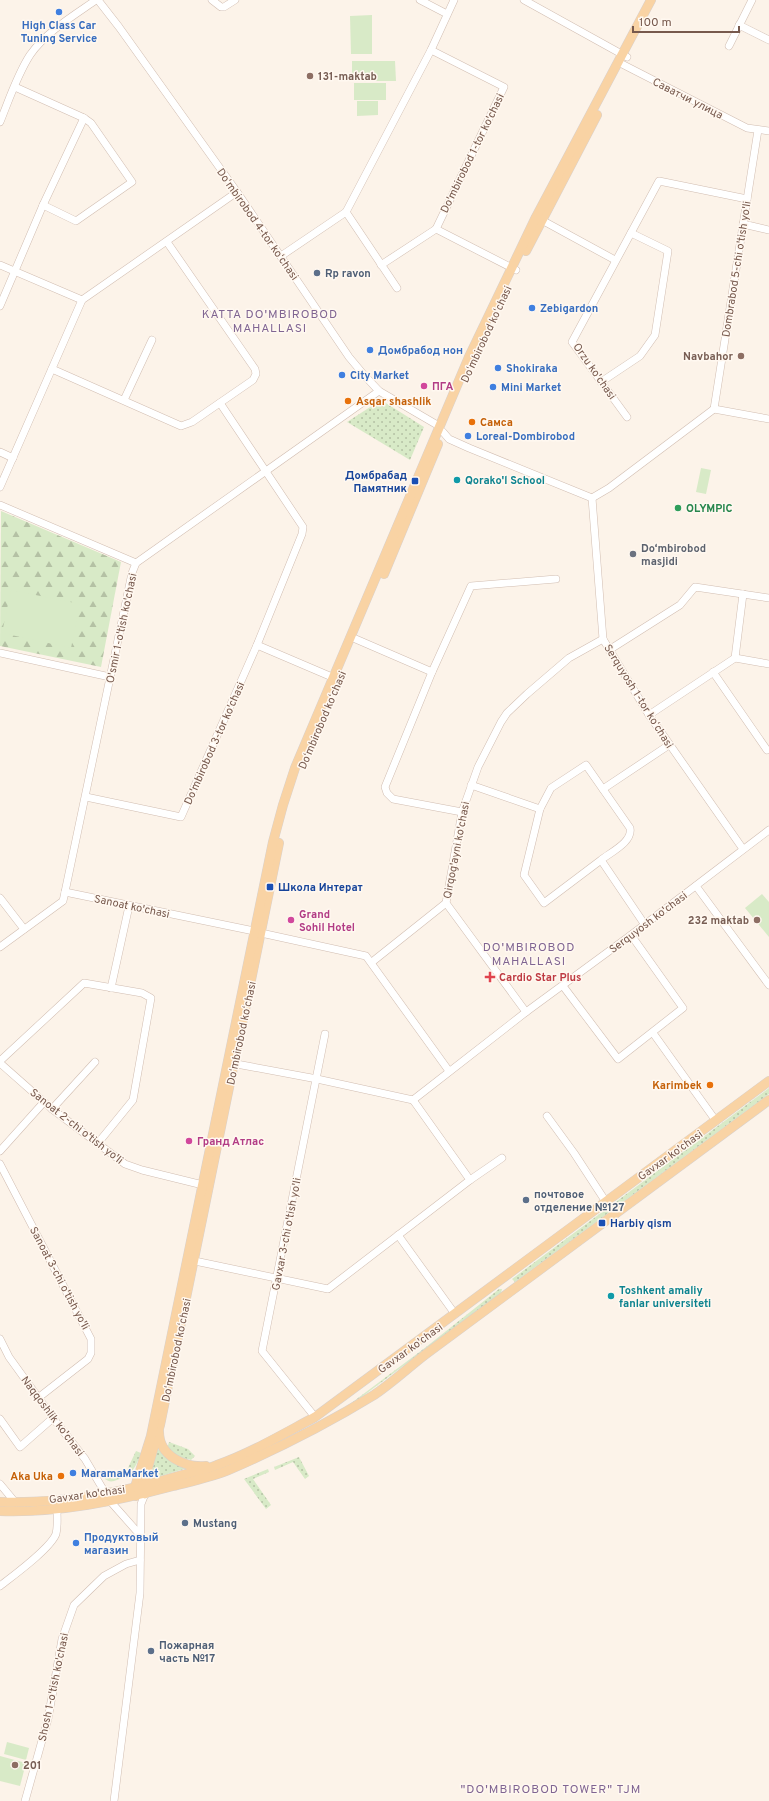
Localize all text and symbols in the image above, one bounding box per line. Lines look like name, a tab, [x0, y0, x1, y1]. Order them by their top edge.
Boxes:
marker: High Class Car Tuning Service	[54, 7, 64, 17]
scale bar	[633, 8, 739, 34]
text: 100 m	[639, 15, 672, 31]
place label: High Class Car Tuning Service	[21, 19, 97, 46]
place label: 131-maktab	[318, 70, 377, 84]
marker: 131-maktab	[305, 71, 315, 81]
street label: Саватчи улица	[650, 75, 725, 123]
street label: Do'mbirobod 1-tor ko'chasi	[438, 91, 508, 215]
street label: Doʻmbirobod 4-tor koʻchasi	[213, 166, 301, 283]
street label: Dombrabod 5-chi o'tish yo'li	[719, 200, 755, 338]
place label: Rp ravon	[325, 267, 371, 281]
marker: Rp ravon	[312, 268, 322, 278]
street label: Doʻmbirobod koʻchasi	[458, 284, 516, 385]
place label: Zebigardon	[540, 302, 598, 316]
marker: Zebigardon	[527, 303, 537, 313]
district label: KATTA DO'MBIROBOD MAHALLASI	[202, 307, 338, 337]
street label: Orzu ko'chasi	[569, 340, 619, 403]
place label: Домбрабод нон	[378, 344, 463, 358]
marker: Домбрабод нон	[365, 345, 375, 355]
place label: Navbahor	[683, 350, 733, 364]
marker: Navbahor	[736, 351, 746, 361]
place label: Shokiraka	[506, 362, 558, 376]
marker: Shokiraka	[493, 363, 503, 373]
place label: City Market	[350, 369, 409, 383]
marker: City Market	[337, 370, 347, 380]
place label: ПГА	[432, 380, 454, 394]
marker: ПГА	[419, 381, 429, 391]
place label: Mini Market	[501, 381, 561, 395]
marker: Mini Market	[488, 382, 498, 392]
place label: Asqar shashlik	[356, 395, 431, 409]
marker: Asqar shashlik	[343, 396, 353, 406]
place label: Самса	[480, 416, 513, 430]
marker: Самса	[467, 417, 477, 427]
place label: Loreal-Dombirobod	[476, 430, 575, 444]
marker: Loreal-Dombirobod	[463, 431, 473, 441]
place label: Домбрабад Памятник	[345, 469, 408, 496]
place label: Qorako'l School	[465, 474, 545, 488]
marker: Qorako'l School	[452, 475, 462, 485]
marker: Домбрабад Памятник	[410, 476, 420, 486]
place label: OLYMPIC	[686, 502, 733, 516]
marker: OLYMPIC	[673, 503, 683, 513]
place label: Do‘mbirobod masjidi	[641, 542, 706, 569]
marker: Do‘mbirobod masjidi	[628, 549, 638, 559]
street label: O'smir 1-o'tish ko'chasi	[103, 572, 140, 685]
street label: Serquyosh 1-tor koʻchasi	[600, 642, 676, 751]
street label: Doʻmbirobod koʻchasi	[296, 669, 350, 772]
street label: Do'mbirobod 3-tor ko'chasi	[181, 680, 248, 807]
street label: Qirqog'ayni ko'chasi	[441, 800, 473, 900]
place label: Школа Интерат	[278, 881, 363, 895]
marker: Школа Интерат	[265, 882, 275, 892]
street label: Serquyosh ko'chasi	[607, 889, 690, 957]
street label: Sanoat ko'chasi	[93, 892, 171, 922]
place label: Grand Sohil Hotel	[299, 908, 355, 935]
place label: 232 maktab	[688, 914, 749, 928]
marker: Grand Sohil Hotel	[286, 915, 296, 925]
marker: 232 maktab	[752, 915, 762, 925]
district label: DO'MBIROBOD MAHALLASI	[483, 940, 575, 970]
marker: Cardio Star Plus	[484, 971, 496, 983]
place label: Cardio Star Plus	[499, 971, 582, 985]
street label: Doʻmbirobod koʻchasi	[224, 980, 260, 1086]
place label: Karimbek	[652, 1079, 702, 1093]
marker: Karimbek	[705, 1080, 715, 1090]
street label: Sanoat 2-chi o'tish yo'li	[27, 1086, 126, 1168]
street label: Gavxar ko'chasi	[635, 1128, 706, 1184]
place label: Гранд Атлас	[197, 1135, 264, 1149]
marker: Гранд Атлас	[184, 1136, 194, 1146]
street label: Gavxar 3-chi o'tish yo'li	[269, 1177, 305, 1292]
place label: почтовое отделение №127	[534, 1188, 624, 1215]
marker: почтовое отделение №127	[521, 1195, 531, 1205]
place label: Harbiy qism	[610, 1217, 672, 1231]
marker: Harbiy qism	[597, 1218, 607, 1228]
street label: Sanoat 3-chi o'tish yo'li	[26, 1225, 92, 1332]
place label: Toshkent amaliy fanlar universiteti	[619, 1284, 711, 1311]
marker: Toshkent amaliy fanlar universiteti	[606, 1291, 616, 1301]
street label: Doʻmbirobod koʻchasi	[159, 1297, 195, 1403]
street label: Gavxar ko'chasi	[375, 1321, 446, 1377]
street label: Naqqoshlik ko'chasi	[18, 1374, 87, 1459]
place label: MaramaMarket	[81, 1467, 158, 1481]
marker: MaramaMarket	[68, 1468, 78, 1478]
place label: Aka Uka	[10, 1470, 53, 1484]
marker: Aka Uka	[56, 1471, 66, 1481]
street label: Gavxar ko'chasi	[48, 1483, 126, 1507]
place label: Mustang	[193, 1517, 237, 1531]
marker: Mustang	[180, 1518, 190, 1528]
place label: Продуктовый магазин	[84, 1531, 159, 1558]
marker: Продуктовый магазин	[71, 1538, 81, 1548]
street label: Shosh 1-o'tish ko'chasi	[36, 1632, 72, 1743]
place label: Пожарная часть №17	[159, 1639, 215, 1666]
marker: Пожарная часть №17	[146, 1646, 156, 1656]
place label: 201	[23, 1759, 41, 1773]
marker: 201	[10, 1760, 20, 1770]
district label: "DO'MBIROBOD TOWER" TJM	[460, 1782, 642, 1798]

